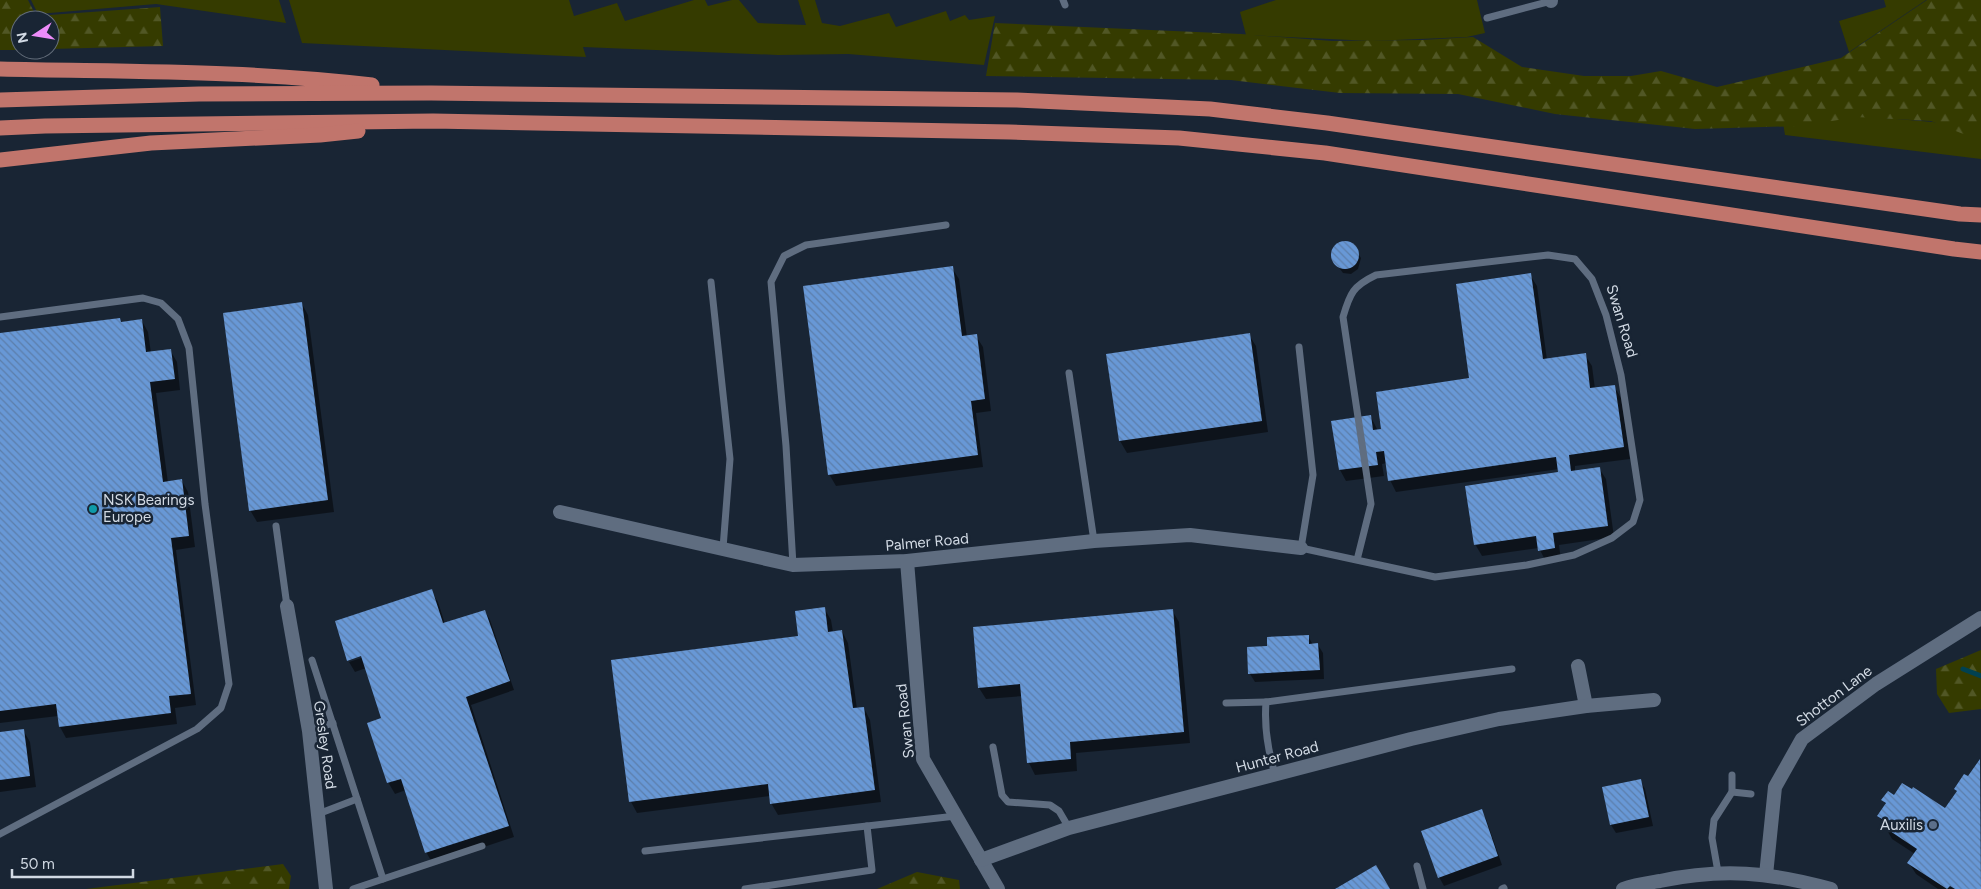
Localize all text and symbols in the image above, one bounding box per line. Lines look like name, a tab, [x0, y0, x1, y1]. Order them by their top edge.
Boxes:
north arrow	[10, 10, 60, 60]
text: N	[13, 31, 32, 45]
street label: Swan Road	[1602, 282, 1642, 360]
place label: NSK Bearings Europe	[103, 491, 194, 526]
marker: NSK Bearings Europe	[87, 503, 99, 515]
street label: Palmer Road	[884, 529, 970, 555]
street label: Shotton Lane	[1792, 662, 1876, 730]
street label: Swan Road	[892, 683, 918, 759]
street label: Gresley Road	[310, 700, 340, 790]
street label: Hunter Road	[1234, 737, 1320, 777]
place label: Auxilis	[1880, 816, 1923, 834]
marker: Auxilis	[1927, 819, 1939, 831]
scale bar	[12, 846, 134, 878]
text: 50 m	[20, 855, 55, 873]

